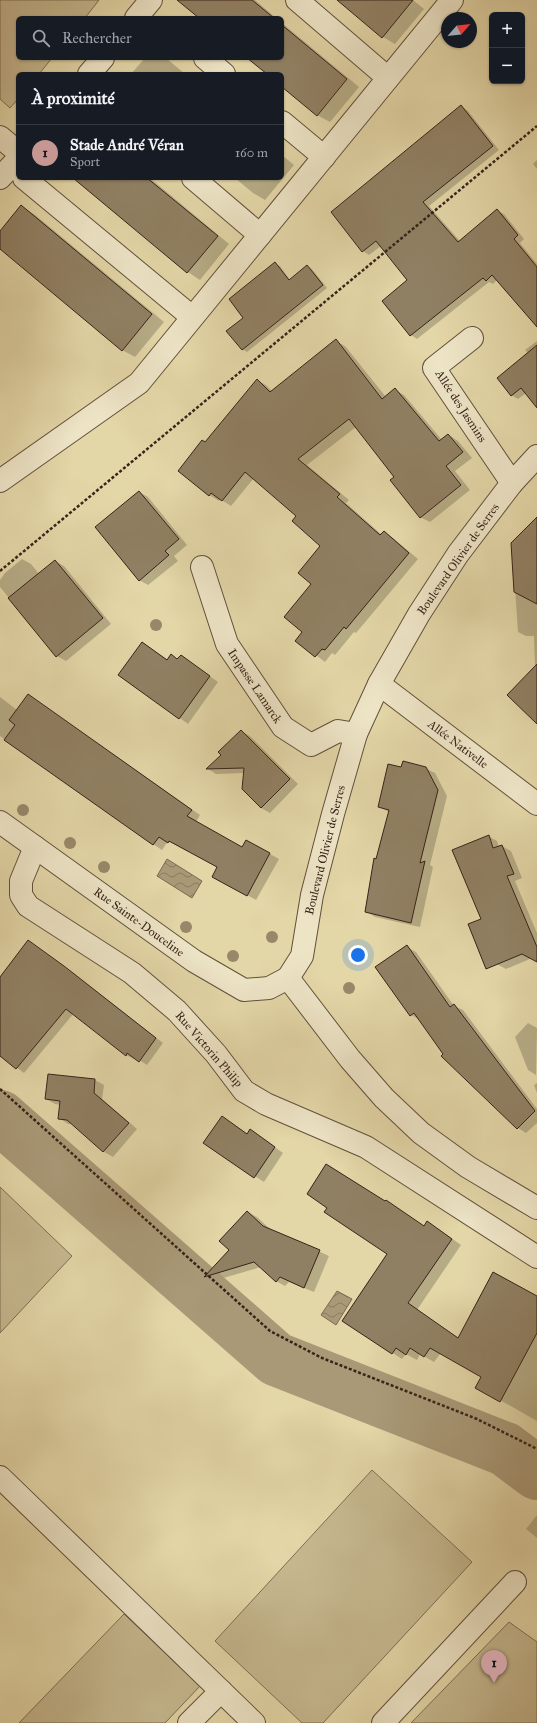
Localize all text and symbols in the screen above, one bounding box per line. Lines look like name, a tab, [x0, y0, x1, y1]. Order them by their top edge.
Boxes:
north arrow	[441, 12, 477, 48]
map controls	[489, 12, 525, 84]
button: +	[489, 12, 525, 48]
search box	[16, 16, 284, 60]
icon: search	[30, 27, 52, 49]
text: Rechercher	[62, 29, 132, 47]
button: −	[489, 48, 525, 84]
text: À proximité	[32, 88, 115, 109]
text: Stade André Véran	[70, 136, 184, 154]
text: 1	[42, 145, 48, 161]
text: 160 m	[235, 145, 268, 161]
text: Sport	[70, 154, 100, 170]
street label: Allée des Jasmins	[431, 366, 490, 445]
street label: Boulevard Olivier de Serres	[414, 501, 502, 617]
street label: Impasse Lamarck	[225, 646, 285, 726]
street label: Allée Nativelle	[424, 716, 491, 771]
street label: Boulevard Olivier de Serres	[302, 784, 348, 916]
street label: Rue Sainte-Douceline	[91, 885, 187, 959]
your location	[348, 945, 368, 965]
street label: Rue Victorin Philip	[172, 1008, 246, 1090]
pin: 1	[481, 1650, 507, 1683]

